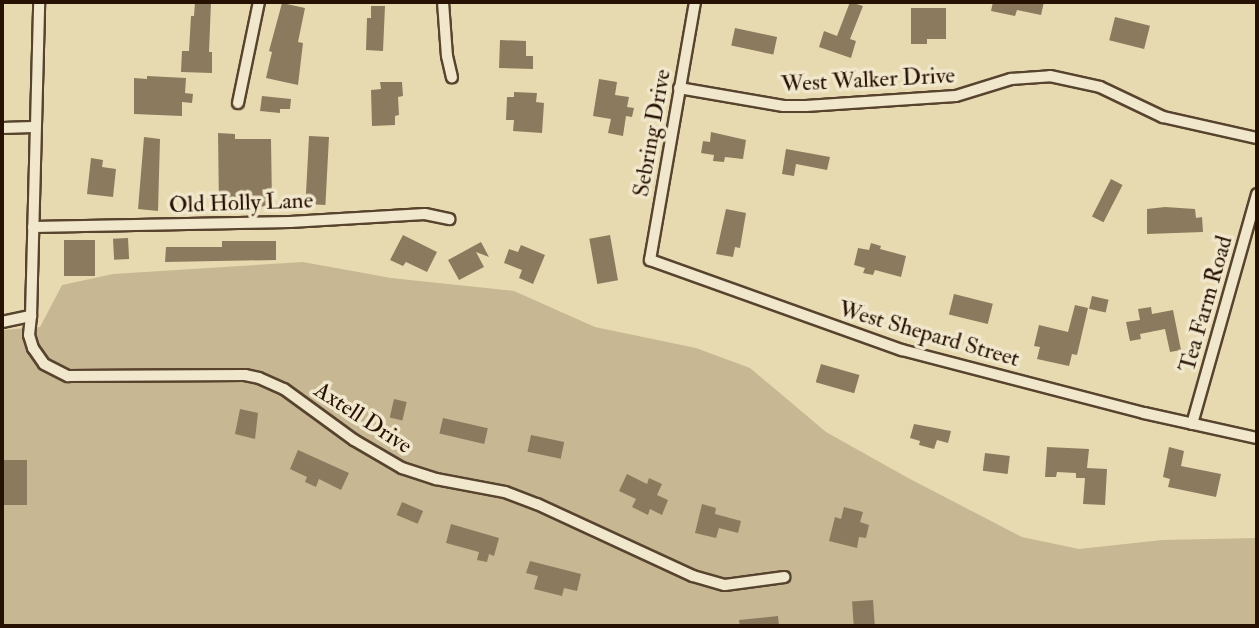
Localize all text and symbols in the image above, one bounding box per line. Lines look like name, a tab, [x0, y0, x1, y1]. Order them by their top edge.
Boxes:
street label: West Walker Drive	[780, 62, 956, 98]
street label: Sebring Drive	[627, 67, 677, 199]
street label: Old Holly Lane	[168, 187, 314, 219]
street label: Tea Farm Road	[1173, 233, 1239, 375]
street label: West Shepard Street	[835, 295, 1023, 373]
street label: Axtell Drive	[309, 376, 417, 460]

